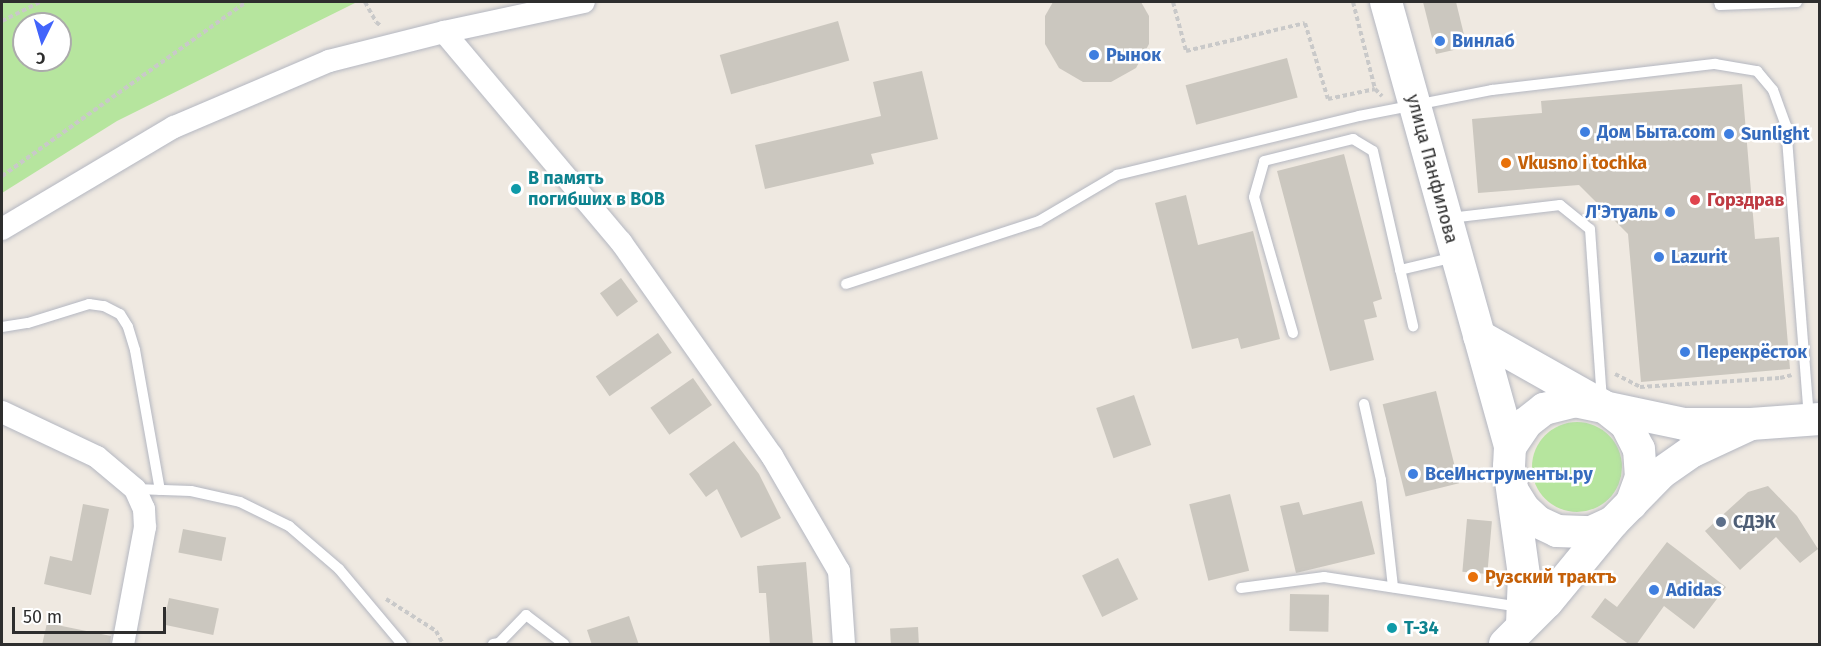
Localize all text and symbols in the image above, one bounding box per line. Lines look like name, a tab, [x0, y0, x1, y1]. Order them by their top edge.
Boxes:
north arrow	[12, 12, 72, 72]
place label: Винлаб	[1452, 30, 1515, 52]
marker: Винлаб	[1433, 34, 1447, 48]
place label: Рынок	[1106, 44, 1161, 66]
marker: Рынок	[1087, 48, 1101, 62]
text: С	[35, 49, 46, 68]
street label: улица Панфилова	[1402, 92, 1462, 246]
place label: Дом Быта.com	[1597, 121, 1716, 143]
place label: Sunlight	[1741, 123, 1810, 145]
marker: Дом Быта.com	[1578, 125, 1592, 139]
marker: Sunlight	[1722, 127, 1736, 141]
place label: Vkusno i tochka	[1518, 152, 1647, 174]
marker: Vkusno i tochka	[1499, 156, 1513, 170]
place label: В память погибших в ВОВ	[528, 168, 665, 210]
marker: В память погибших в ВОВ	[509, 182, 523, 196]
place label: Горздрав	[1707, 189, 1784, 211]
marker: Горздрав	[1688, 193, 1702, 207]
place label: Л'Этуаль	[1585, 201, 1658, 223]
marker: Л'Этуаль	[1663, 205, 1677, 219]
place label: Lazurit	[1671, 246, 1728, 268]
marker: Lazurit	[1652, 250, 1666, 264]
place label: Перекрёсток	[1697, 341, 1807, 363]
marker: Перекрёсток	[1678, 345, 1692, 359]
place label: ВсеИнструменты.ру	[1425, 463, 1593, 485]
marker: ВсеИнструменты.ру	[1406, 467, 1420, 481]
place label: СДЭК	[1733, 511, 1776, 533]
marker: СДЭК	[1714, 515, 1728, 529]
place label: Рузский трактъ	[1485, 566, 1616, 588]
marker: Рузский трактъ	[1466, 570, 1480, 584]
place label: Adidas	[1666, 579, 1722, 601]
marker: Adidas	[1647, 583, 1661, 597]
scale bar	[15, 595, 170, 633]
text: 50 m	[23, 606, 62, 628]
place label: Т-34	[1404, 617, 1439, 639]
marker: Т-34	[1385, 621, 1399, 635]

